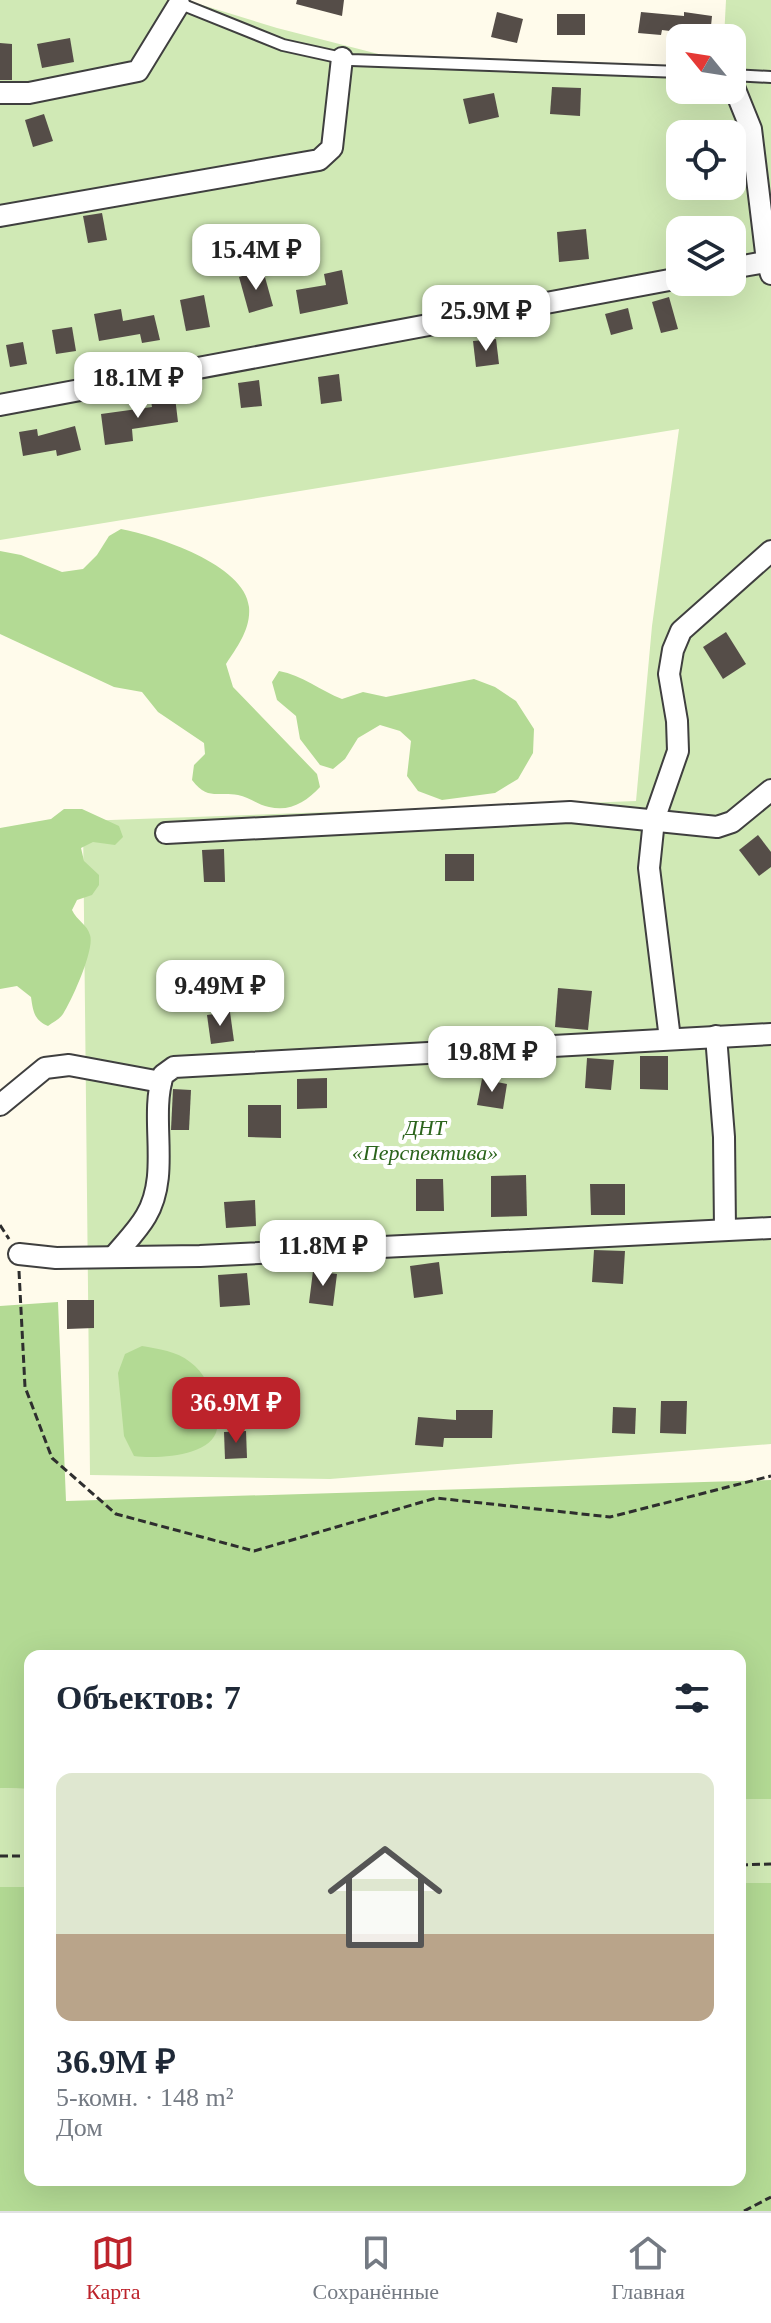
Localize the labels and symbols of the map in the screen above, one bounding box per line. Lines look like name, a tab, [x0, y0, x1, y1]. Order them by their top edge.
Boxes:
north arrow	[666, 24, 746, 104]
pin: 15.4M ₽	[182, 224, 330, 292]
pin: 25.9M ₽	[412, 285, 560, 353]
pin: 18.1M ₽	[64, 352, 212, 420]
pin: 9.49M ₽	[146, 960, 294, 1028]
pin: 19.8M ₽	[418, 1026, 566, 1094]
park label: ДНТ «Перспектива»	[352, 1115, 498, 1165]
pin: 11.8M ₽	[249, 1220, 397, 1288]
pin: 36.9M ₽	[162, 1377, 310, 1445]

